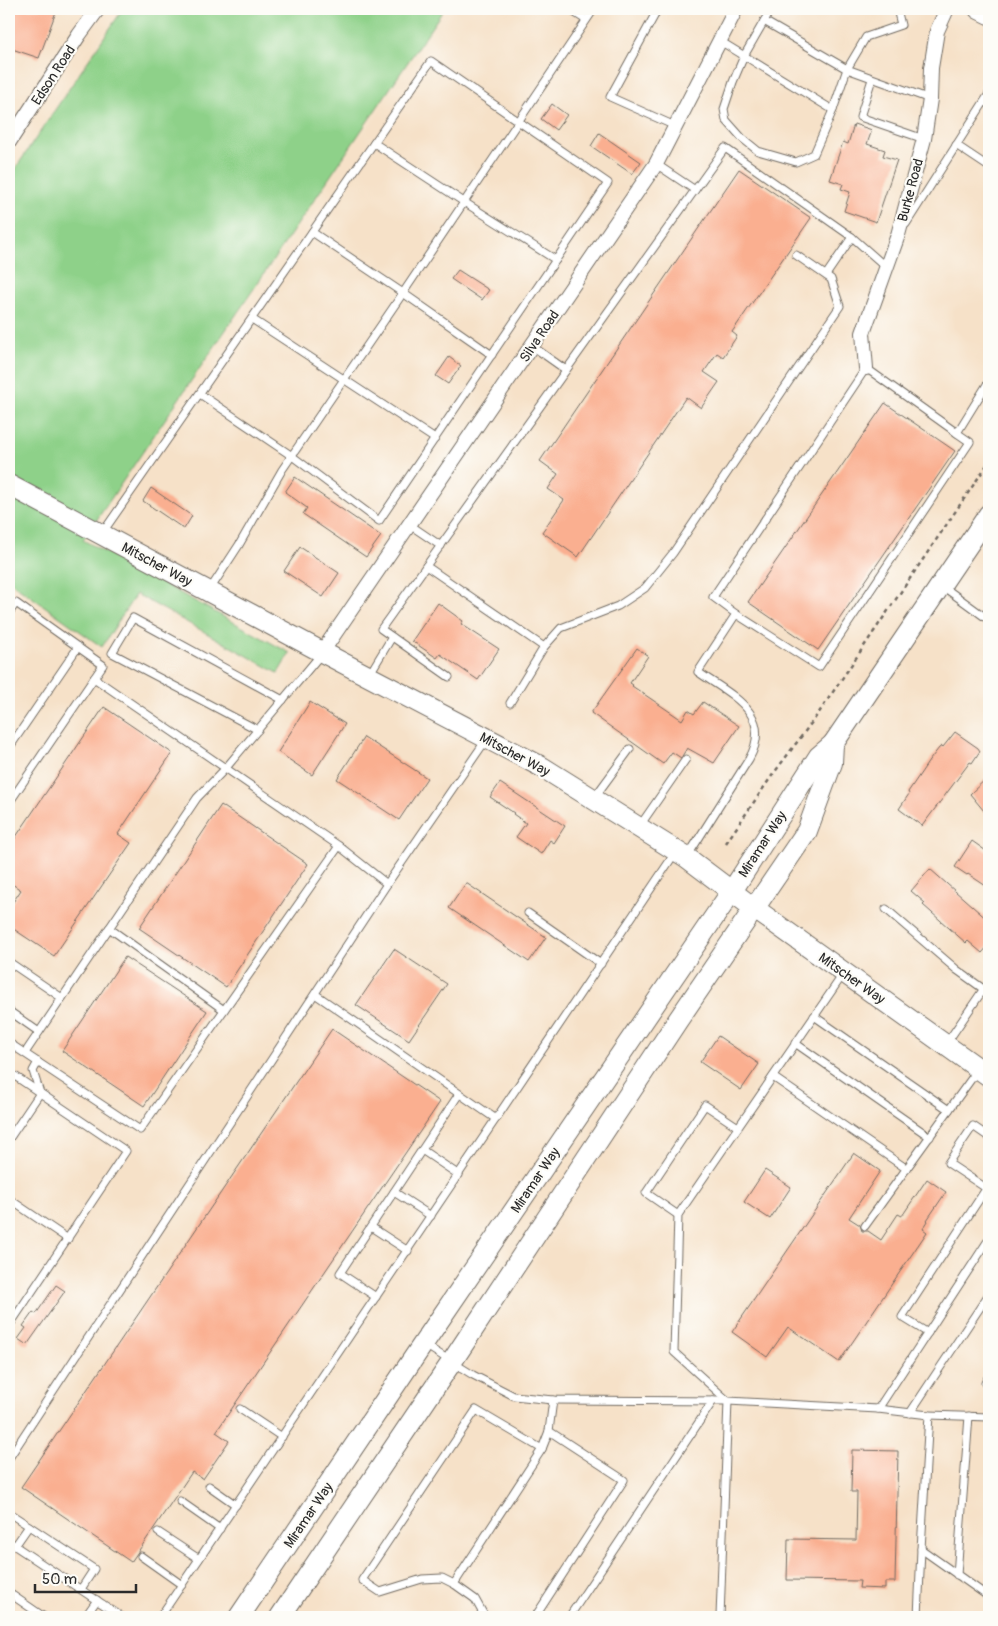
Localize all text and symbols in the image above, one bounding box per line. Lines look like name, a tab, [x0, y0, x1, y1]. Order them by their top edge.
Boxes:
street label: Edson Road	[28, 42, 79, 108]
street label: Burke Road	[894, 157, 927, 224]
street label: Silva Road	[516, 307, 563, 365]
street label: Mitscher Way	[119, 539, 195, 590]
street label: Mitscher Way	[477, 729, 553, 780]
street label: Miramar Way	[735, 808, 790, 881]
street label: Mitscher Way	[815, 949, 888, 1008]
street label: Miramar Way	[507, 1144, 564, 1216]
street label: Miramar Way	[280, 1479, 337, 1551]
scale bar	[35, 1561, 136, 1593]
text: 50 m	[42, 1570, 77, 1589]

